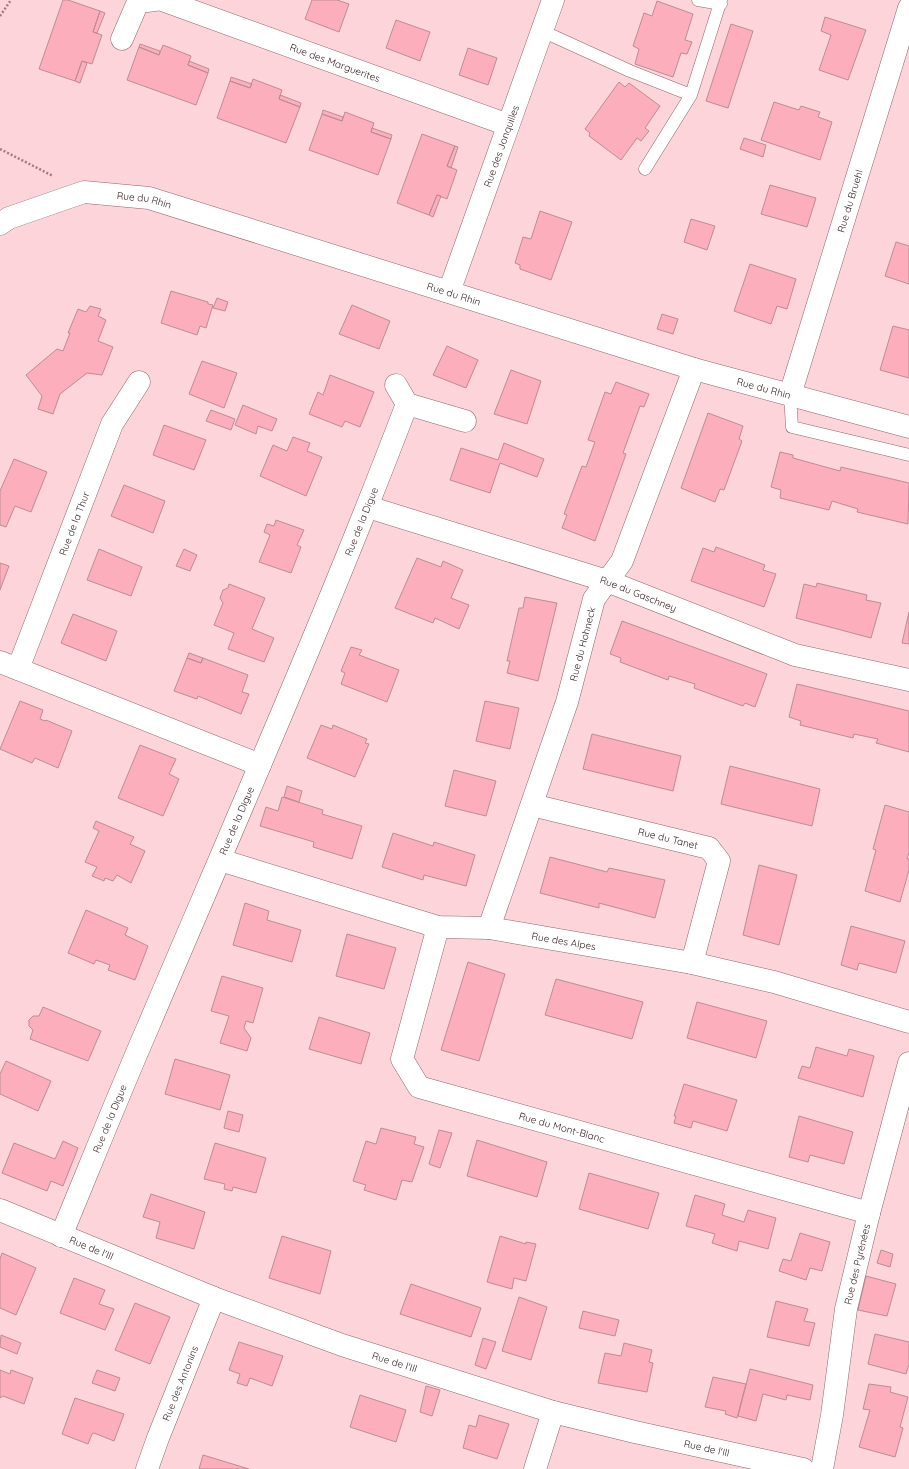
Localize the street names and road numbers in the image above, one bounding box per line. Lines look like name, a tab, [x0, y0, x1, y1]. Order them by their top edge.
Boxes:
street label: Rue des Marguerites	[288, 41, 382, 85]
street label: Rue des Jonquilles	[481, 103, 522, 189]
street label: Rue du Bruehl	[834, 168, 866, 234]
street label: Rue du Rhin	[116, 189, 173, 212]
street label: Rue du Rhin	[425, 280, 482, 309]
street label: Rue du Rhin	[735, 375, 792, 402]
street label: Rue de la Digue	[342, 485, 381, 558]
street label: Rue de la Thur	[56, 490, 93, 557]
street label: Rue du Gaschney	[598, 573, 678, 615]
street label: Rue du Hohneck	[567, 606, 599, 683]
street label: Rue de la Digue	[216, 784, 257, 857]
street label: Rue du Tanet	[637, 825, 700, 852]
street label: Rue des Alpes	[531, 929, 597, 953]
street label: Rue de la Digue	[90, 1082, 130, 1155]
street label: Rue du Mont-Blanc	[517, 1109, 606, 1146]
street label: Rue des Pyrénées	[841, 1222, 873, 1306]
street label: Rue de l'Ill	[67, 1233, 115, 1263]
street label: Rue des Antonins	[160, 1344, 201, 1423]
street label: Rue de l'Ill	[370, 1349, 419, 1375]
street label: Rue de l'Ill	[683, 1437, 731, 1460]

